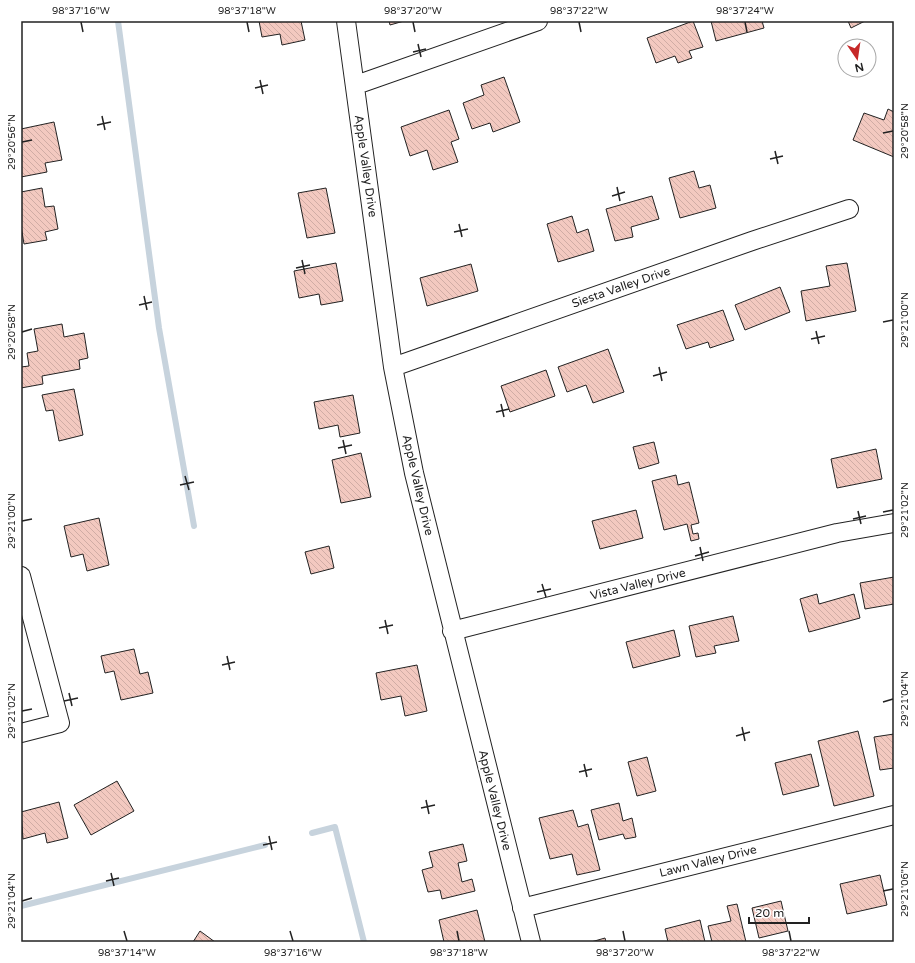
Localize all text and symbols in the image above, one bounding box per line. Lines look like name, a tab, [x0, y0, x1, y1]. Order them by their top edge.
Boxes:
text: 98°37'16"W	[52, 5, 110, 17]
text: 98°37'18"W	[218, 5, 276, 17]
text: 98°37'20"W	[384, 5, 442, 17]
text: 98°37'22"W	[550, 5, 608, 17]
text: 98°37'24"W	[716, 5, 774, 17]
north arrow	[837, 38, 877, 78]
text: N	[853, 60, 865, 75]
text: 29°20'58"N	[899, 103, 911, 159]
text: 29°20'56"N	[6, 114, 18, 170]
street label: Apple Valley Drive	[352, 114, 380, 218]
street label: Siesta Valley Drive	[570, 263, 672, 310]
text: 29°21'00"N	[899, 292, 911, 348]
text: 29°20'58"N	[6, 304, 18, 360]
street label: Apple Valley Drive	[400, 433, 436, 537]
text: 29°21'02"N	[899, 482, 911, 538]
text: 29°21'00"N	[6, 493, 18, 549]
street label: Vista Valley Drive	[589, 565, 687, 603]
text: 29°21'04"N	[899, 671, 911, 727]
text: 29°21'02"N	[6, 683, 18, 739]
street label: Apple Valley Drive	[476, 748, 514, 852]
street label: Lawn Valley Drive	[658, 842, 758, 880]
text: 29°21'06"N	[899, 861, 911, 917]
text: 29°21'04"N	[6, 873, 18, 929]
scale bar	[749, 899, 809, 925]
text: 20 m	[755, 906, 784, 920]
text: 98°37'14"W	[98, 947, 156, 959]
text: 98°37'16"W	[264, 947, 322, 959]
text: 98°37'18"W	[430, 947, 488, 959]
text: 98°37'20"W	[596, 947, 654, 959]
text: 98°37'22"W	[762, 947, 820, 959]

